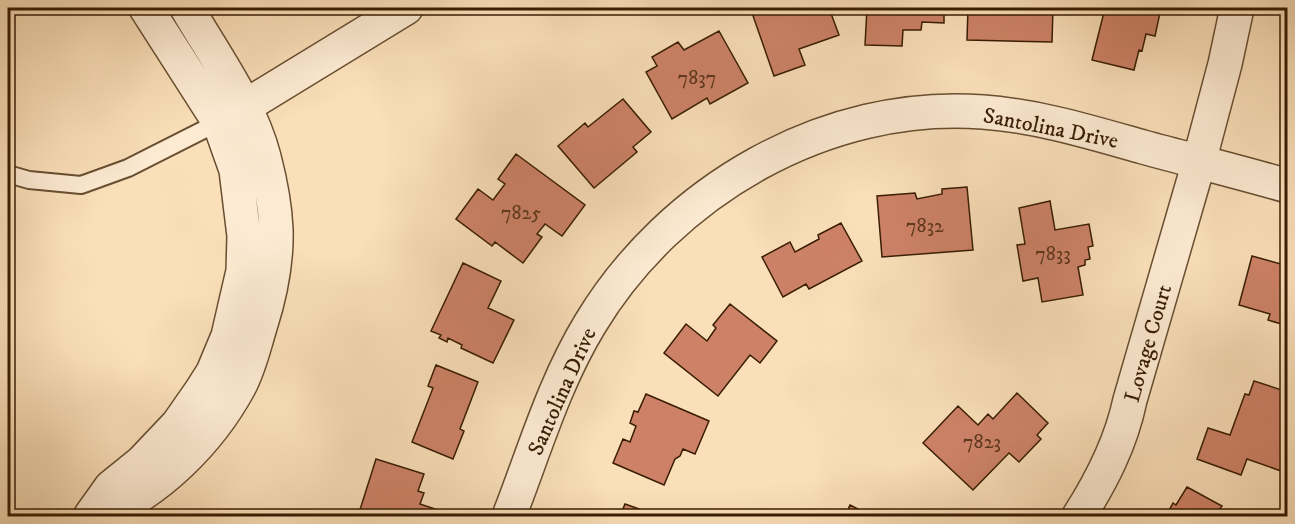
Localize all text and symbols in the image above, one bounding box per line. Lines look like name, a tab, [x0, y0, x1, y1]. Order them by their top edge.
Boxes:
house number: 7837	[678, 66, 716, 91]
street label: Santolina Drive	[981, 102, 1120, 155]
house number: 7825	[501, 201, 541, 226]
house number: 7832	[906, 214, 944, 239]
house number: 7833	[1035, 242, 1071, 267]
street label: Lovage Court	[1119, 281, 1178, 405]
street label: Santolina Drive	[522, 324, 603, 460]
house number: 7823	[963, 430, 1001, 455]

